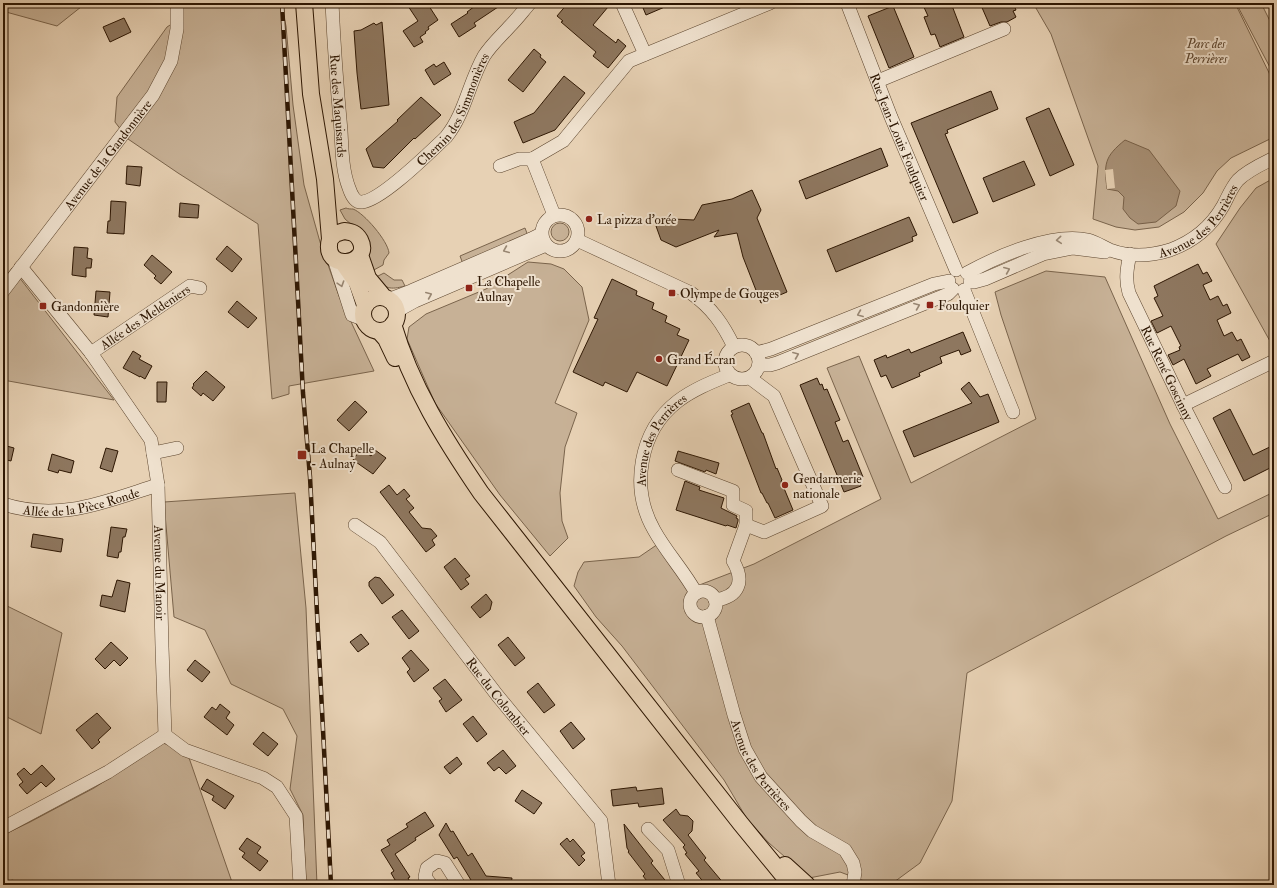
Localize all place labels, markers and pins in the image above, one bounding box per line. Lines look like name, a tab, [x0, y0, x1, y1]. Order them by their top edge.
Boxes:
place label: La pizza d'orée	[597, 212, 677, 229]
marker: La pizza d'orée	[584, 214, 594, 224]
place label: La Chapelle Aulnay	[476, 274, 541, 306]
marker: La Chapelle Aulnay	[464, 283, 474, 293]
place label: Olympe de Gouges	[680, 286, 780, 303]
marker: Olympe de Gouges	[667, 288, 677, 298]
place label: Foulquier	[938, 298, 989, 314]
place label: Gandonnière	[51, 299, 120, 315]
marker: Foulquier	[925, 300, 935, 310]
marker: Gandonnière	[38, 301, 48, 311]
place label: Grand Écran	[667, 351, 736, 368]
marker: Grand Écran	[654, 354, 664, 364]
place label: La Chapelle - Aulnay	[311, 441, 375, 473]
marker: La Chapelle - Aulnay	[296, 449, 308, 461]
place label: Gendarmerie nationale	[793, 471, 862, 502]
marker: Gendarmerie nationale	[780, 480, 790, 490]

